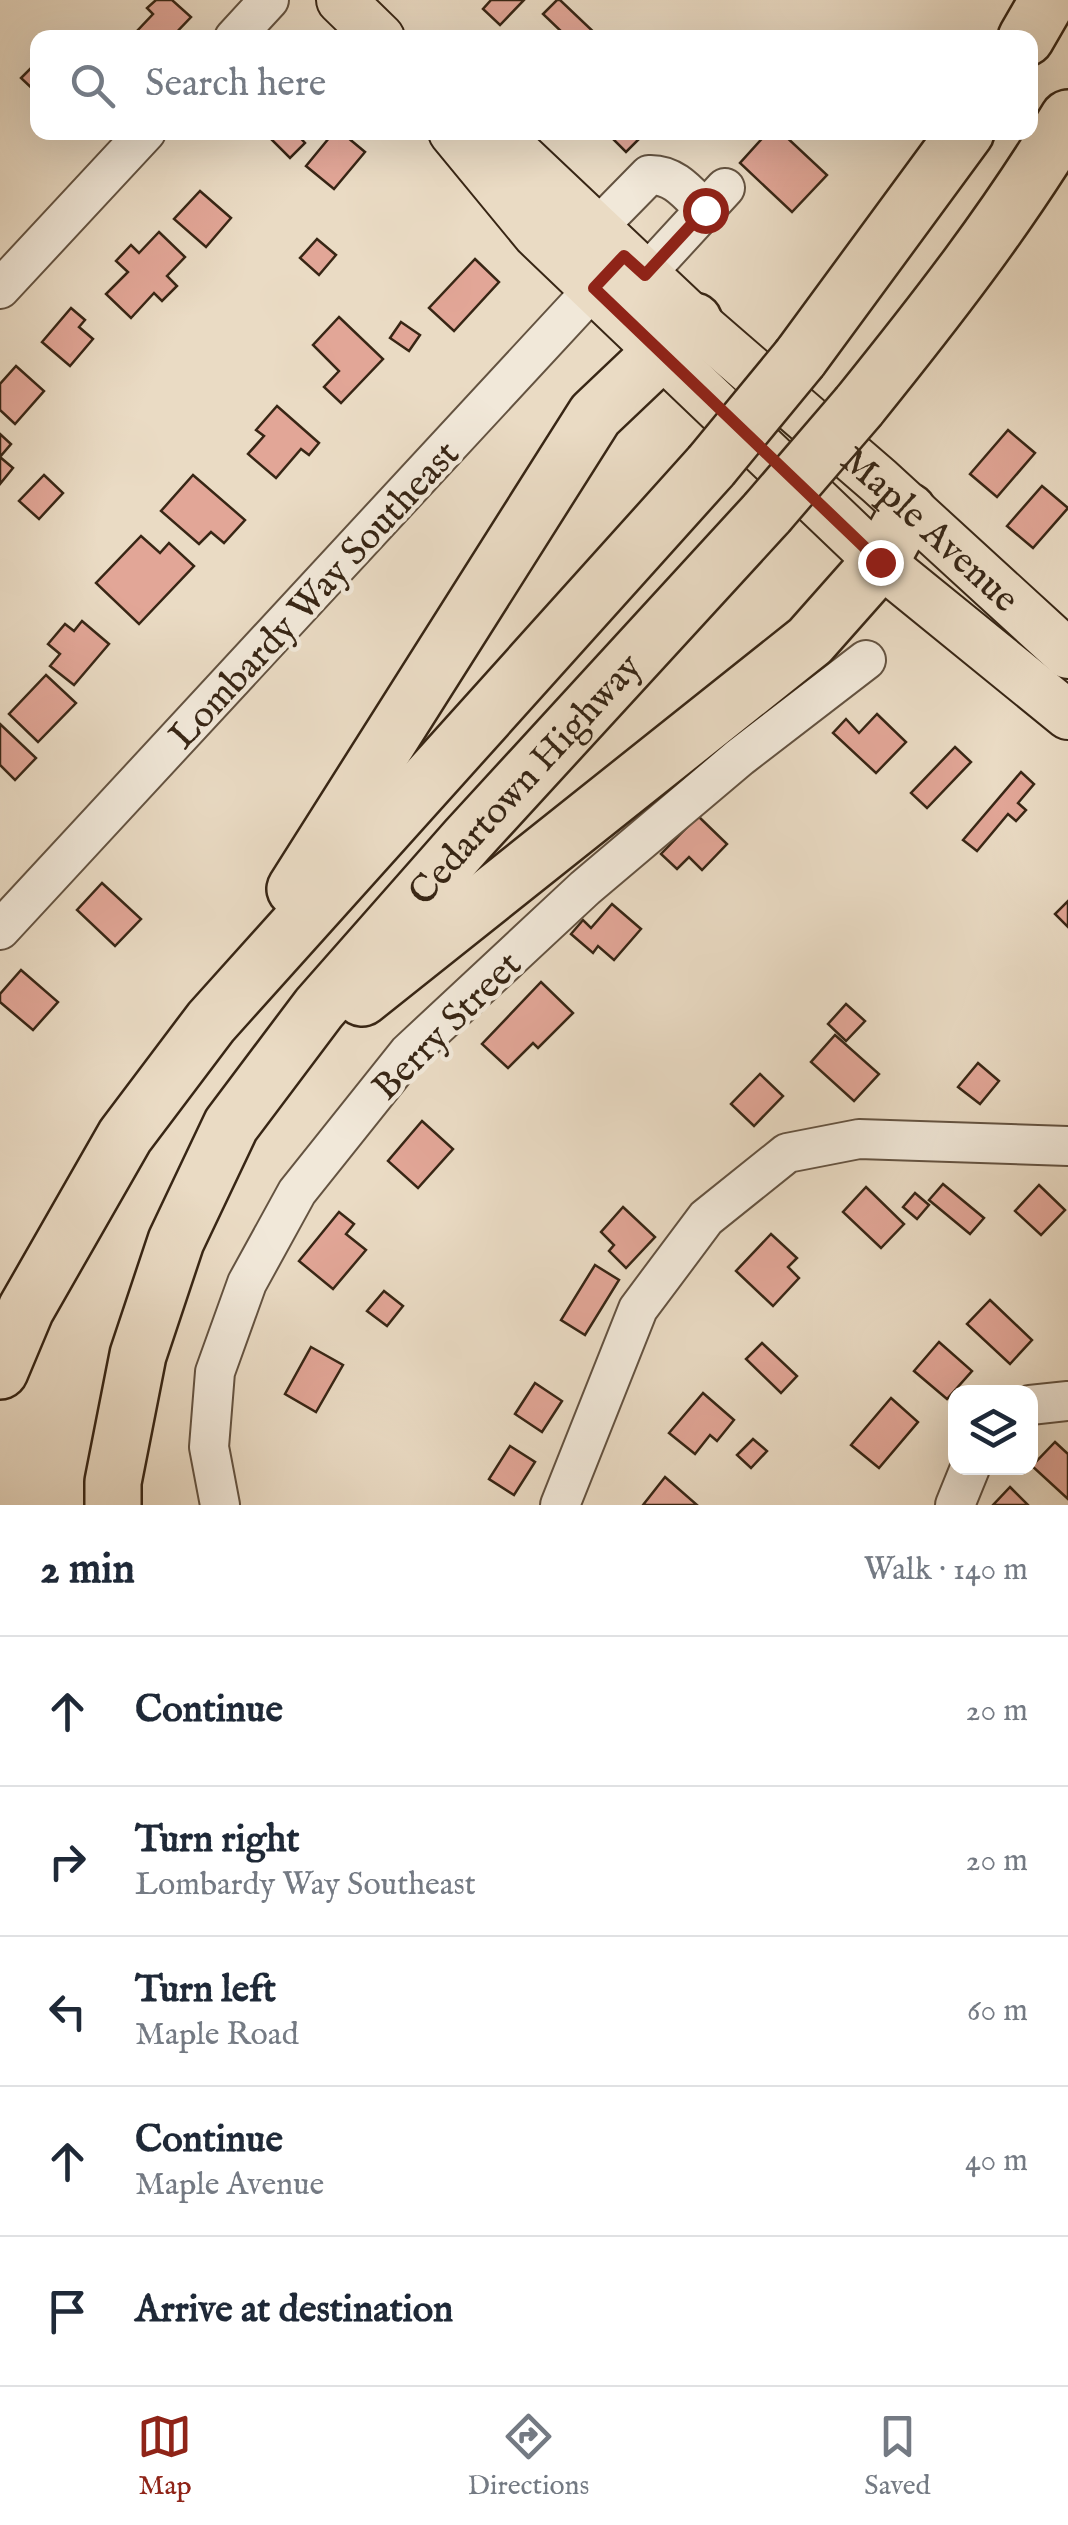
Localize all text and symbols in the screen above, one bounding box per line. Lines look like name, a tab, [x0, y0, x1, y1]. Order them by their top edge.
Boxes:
search box	[30, 30, 1038, 140]
icon: search	[65, 58, 120, 113]
text: Search here	[145, 61, 326, 109]
route start	[683, 188, 729, 234]
street label: Lombardy Way Southeast	[160, 432, 471, 760]
street label: Maple Avenue	[829, 438, 1028, 624]
route end	[858, 540, 904, 586]
street label: Cedartown Highway	[399, 644, 653, 917]
street label: Berry Street	[363, 942, 533, 1112]
map controls	[948, 1385, 1038, 1475]
button: layers	[948, 1385, 1038, 1475]
text: 2 min	[40, 1544, 135, 1597]
text: Walk · 140 m	[864, 1550, 1028, 1591]
icon: ahead	[40, 1684, 95, 1739]
text: Continue	[135, 1687, 283, 1735]
text: 20 m	[966, 1691, 1028, 1732]
text: Turn right	[135, 1817, 299, 1865]
icon: right	[40, 1834, 95, 1889]
text: 20 m	[966, 1841, 1028, 1882]
text: Lombardy Way Southeast	[135, 1865, 476, 1906]
text: Turn left	[135, 1967, 276, 2015]
icon: left	[40, 1984, 95, 2039]
text: 60 m	[967, 1991, 1028, 2032]
text: Maple Road	[135, 2015, 299, 2056]
text: Continue	[135, 2117, 283, 2165]
icon: ahead	[40, 2134, 95, 2189]
text: 40 m	[965, 2141, 1028, 2182]
text: Maple Avenue	[135, 2165, 324, 2206]
icon: arrive	[40, 2284, 95, 2339]
text: Arrive at destination	[135, 2287, 453, 2335]
tab: Map	[137, 2409, 192, 2504]
tab: Directions	[467, 2409, 589, 2504]
tab: Saved	[864, 2409, 931, 2504]

